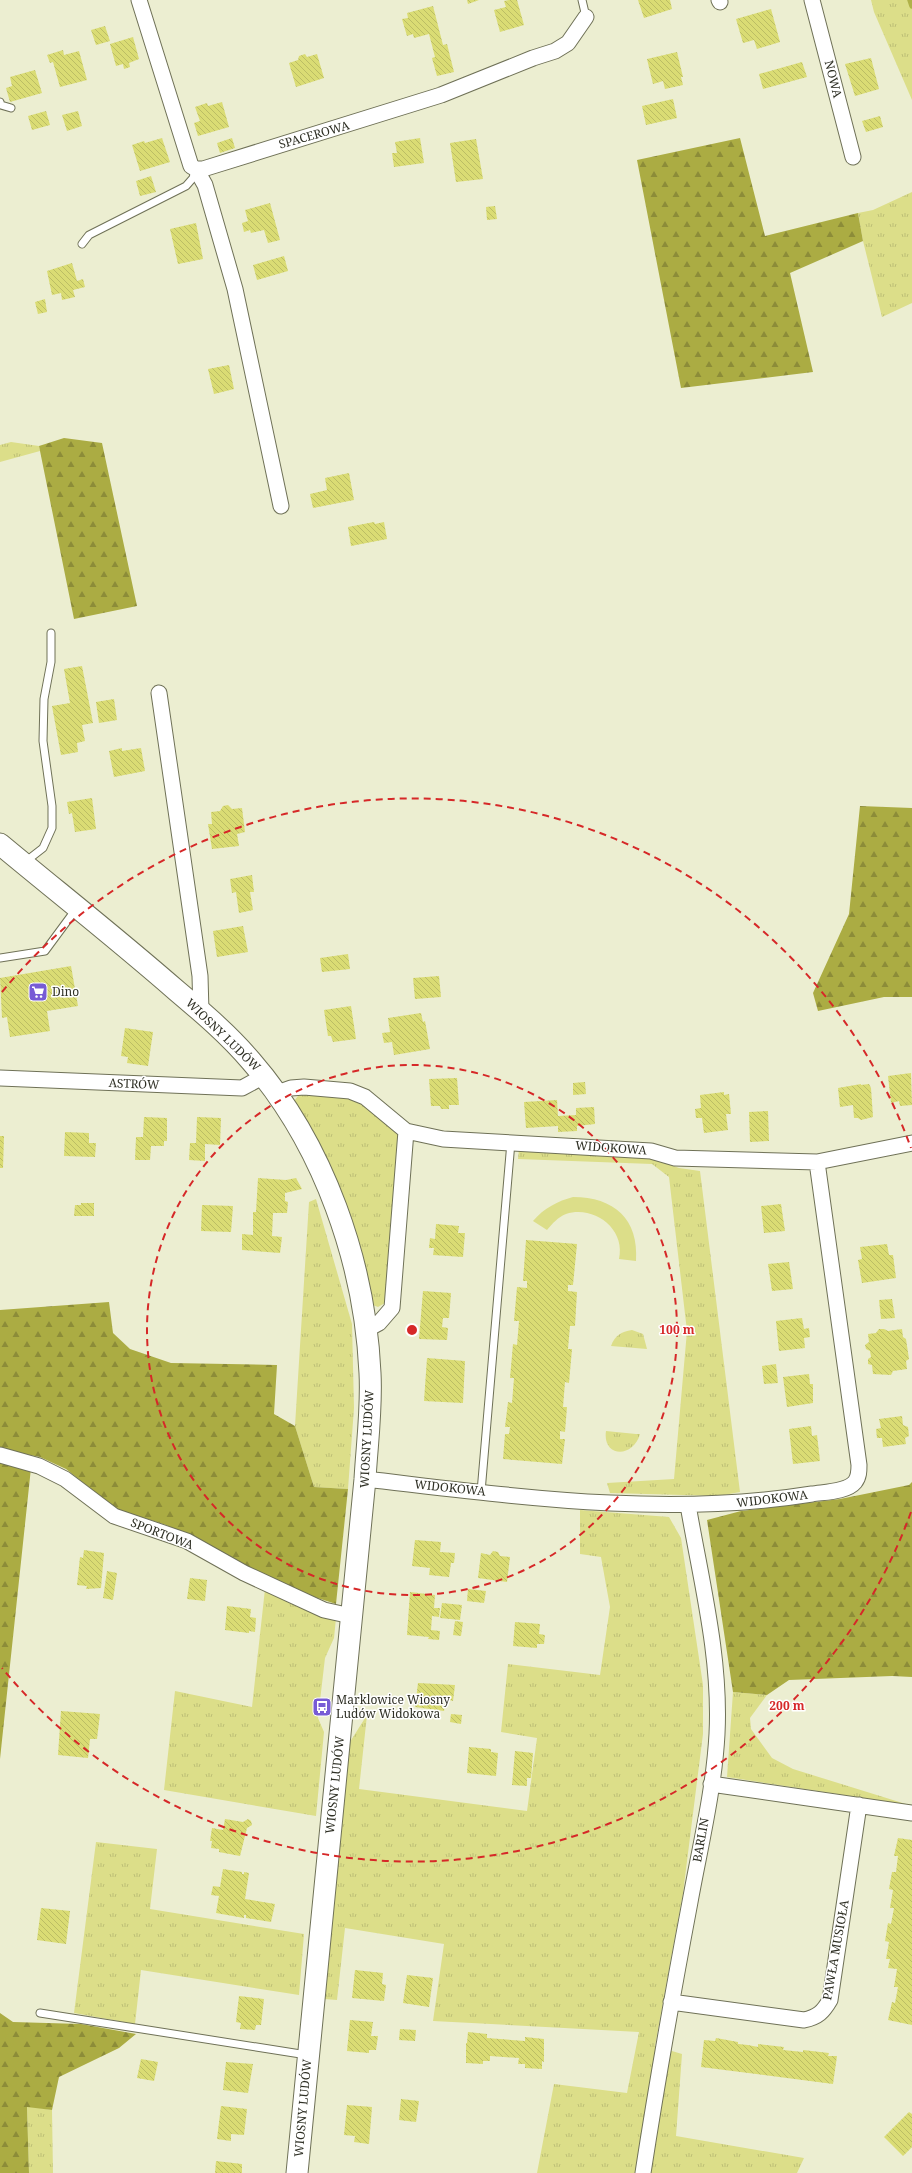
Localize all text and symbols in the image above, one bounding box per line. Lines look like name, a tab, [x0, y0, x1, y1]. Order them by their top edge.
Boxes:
street label: NOWA	[821, 58, 846, 100]
street label: SPACEROWA	[277, 116, 352, 153]
supermarket icon: Dino	[27, 981, 49, 1003]
place label: Dino	[52, 983, 79, 1000]
street label: WIOSNY LUDÓW	[182, 994, 265, 1075]
street label: ASTRÓW	[108, 1074, 160, 1093]
street label: WIDOKOWA	[575, 1137, 648, 1159]
text: 100 m	[659, 1321, 695, 1338]
centre of rings	[405, 1323, 419, 1337]
street label: WIOSNY LUDÓW	[355, 1389, 378, 1488]
street label: WIDOKOWA	[414, 1475, 487, 1500]
street label: WIDOKOWA	[735, 1486, 809, 1511]
street label: SPORTOWA	[128, 1514, 197, 1554]
place label: Marklowice Wiosny Ludów Widokowa	[336, 1691, 450, 1722]
bus stop icon: Marklowice Wiosny Ludów Widokowa	[311, 1696, 333, 1718]
text: 200 m	[769, 1697, 805, 1714]
street label: WIOSNY LUDÓW	[321, 1735, 348, 1835]
street label: BARLIN	[688, 1816, 713, 1864]
street label: PAWŁA MUSIOŁA	[818, 1898, 853, 2001]
street label: WIOSNY LUDÓW	[290, 2058, 315, 2158]

